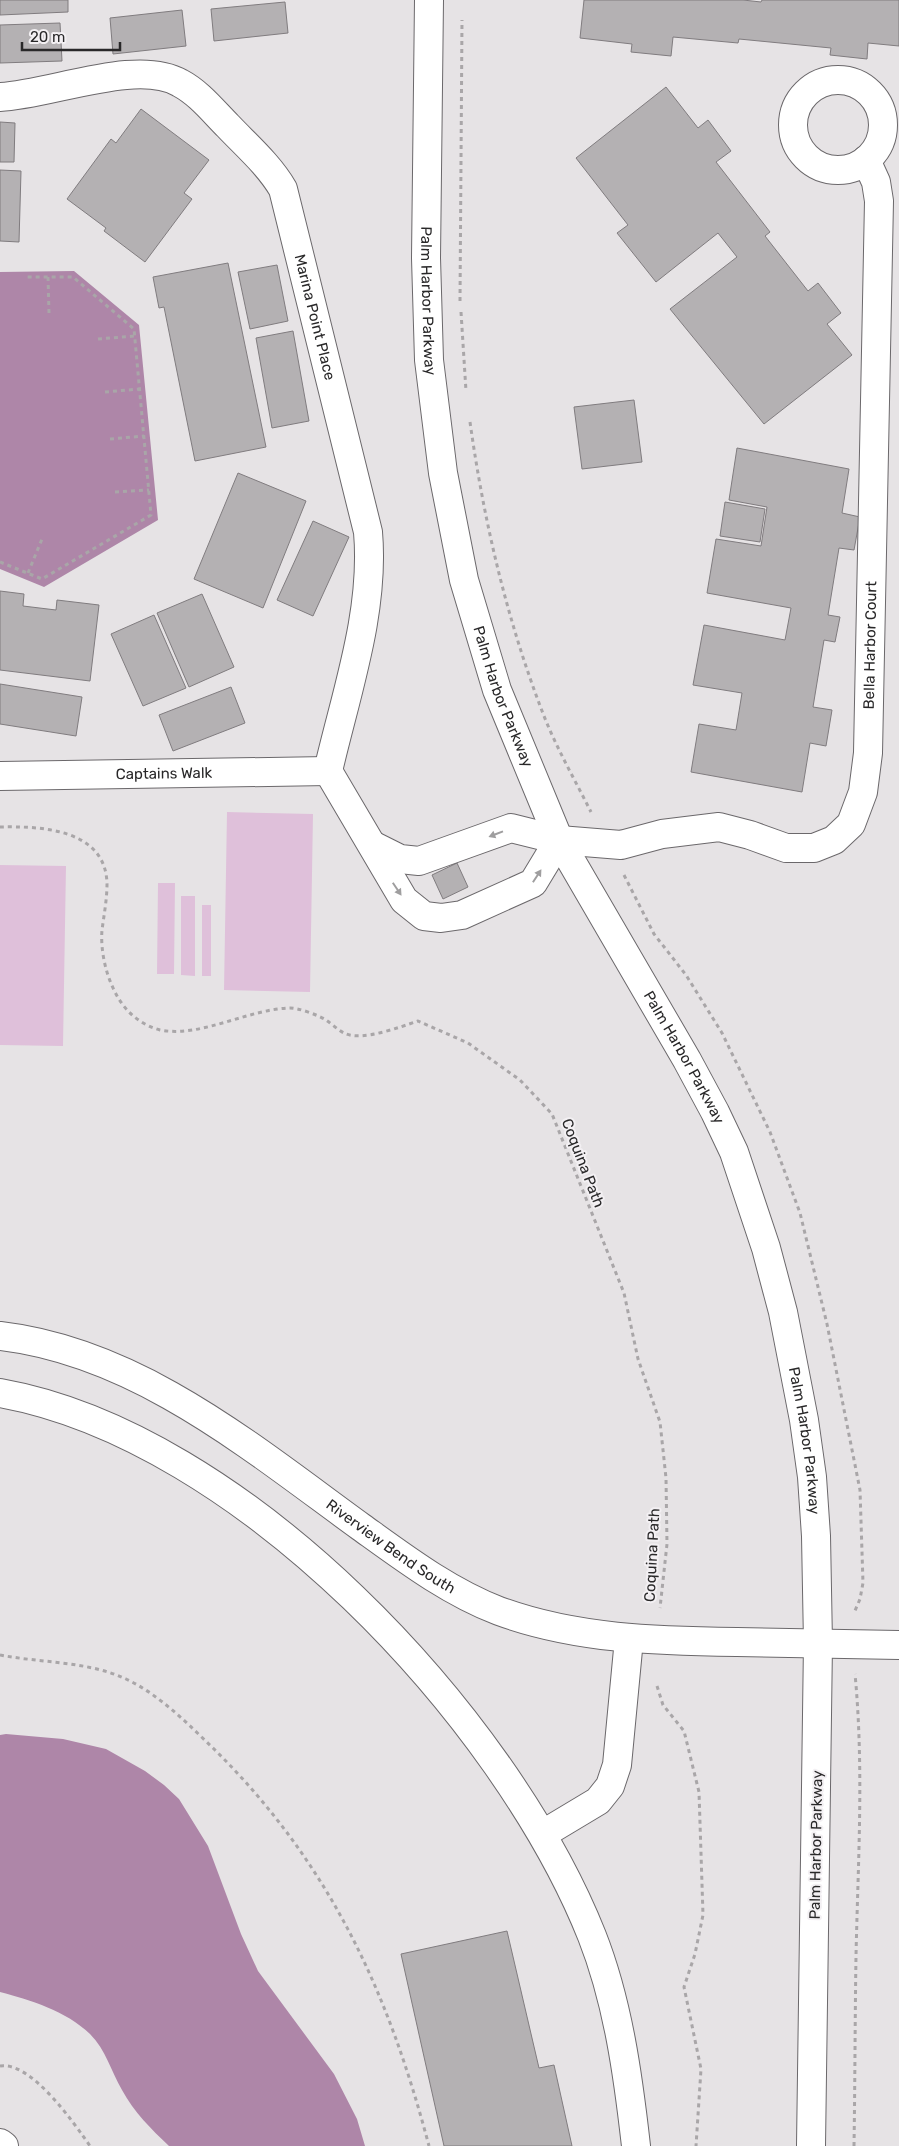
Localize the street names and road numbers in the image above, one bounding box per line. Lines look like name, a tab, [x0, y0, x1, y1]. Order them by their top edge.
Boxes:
street label: Palm Harbor Parkway	[417, 226, 440, 377]
street label: Marina Point Place	[290, 252, 339, 382]
street label: Bella Harbor Court	[860, 581, 880, 709]
street label: Palm Harbor Parkway	[469, 624, 537, 770]
street label: Captains Walk	[116, 764, 213, 783]
street label: Palm Harbor Parkway	[640, 988, 728, 1127]
street label: Coquina Path	[558, 1116, 608, 1210]
street label: Palm Harbor Parkway	[785, 1365, 824, 1515]
street label: Riverview Bend South	[323, 1496, 459, 1598]
street label: Coquina Path	[641, 1508, 663, 1602]
street label: Palm Harbor Parkway	[806, 1770, 826, 1920]

